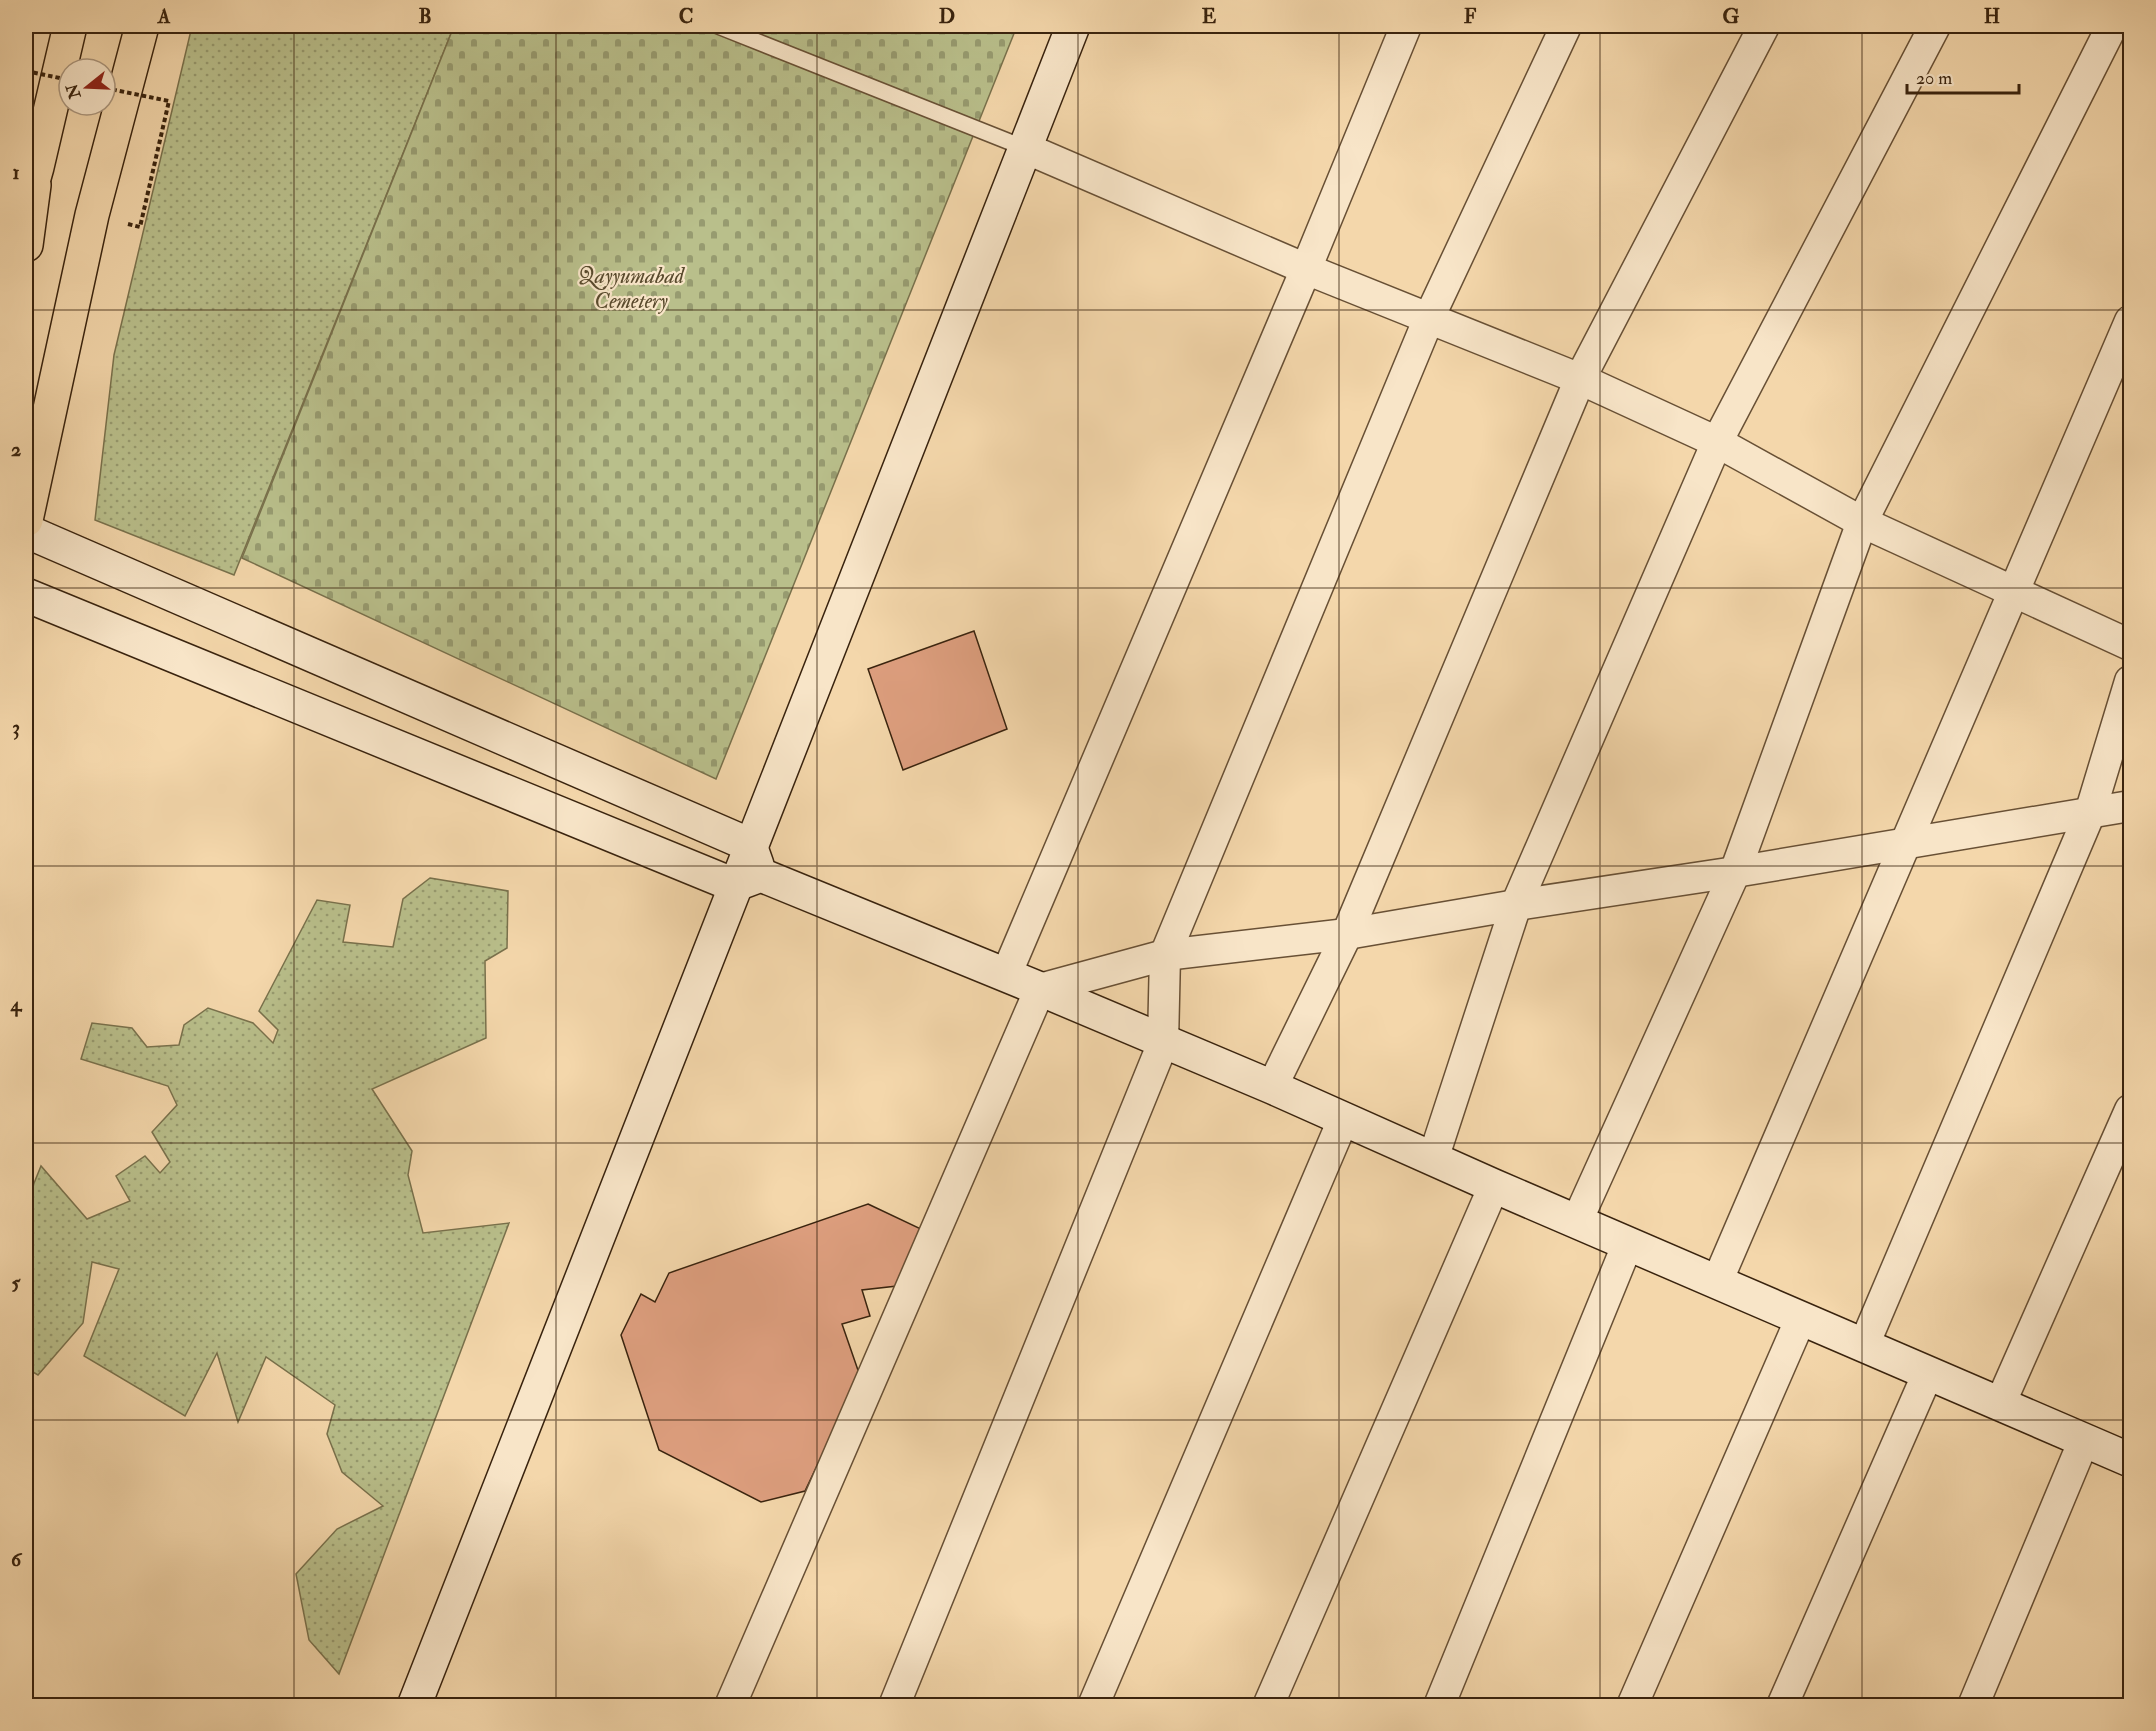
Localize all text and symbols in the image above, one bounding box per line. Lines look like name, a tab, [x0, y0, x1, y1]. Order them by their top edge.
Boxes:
text: A	[157, 4, 171, 29]
text: B	[418, 4, 432, 29]
text: C	[679, 4, 693, 29]
text: D	[939, 4, 955, 29]
text: E	[1202, 4, 1217, 29]
text: F	[1464, 4, 1477, 29]
text: G	[1723, 4, 1740, 29]
text: H	[1984, 4, 2000, 29]
north arrow	[57, 57, 117, 117]
scale bar	[1907, 57, 2020, 95]
text: 20 m	[1916, 67, 1952, 90]
text: N	[62, 81, 86, 102]
text: 1	[12, 160, 20, 185]
park label: Qayyumabad Cemetery	[578, 262, 686, 315]
text: 2	[11, 437, 21, 462]
text: 3	[12, 715, 20, 740]
text: 4	[10, 992, 23, 1017]
text: 5	[12, 1270, 22, 1295]
text: 6	[11, 1547, 23, 1572]

